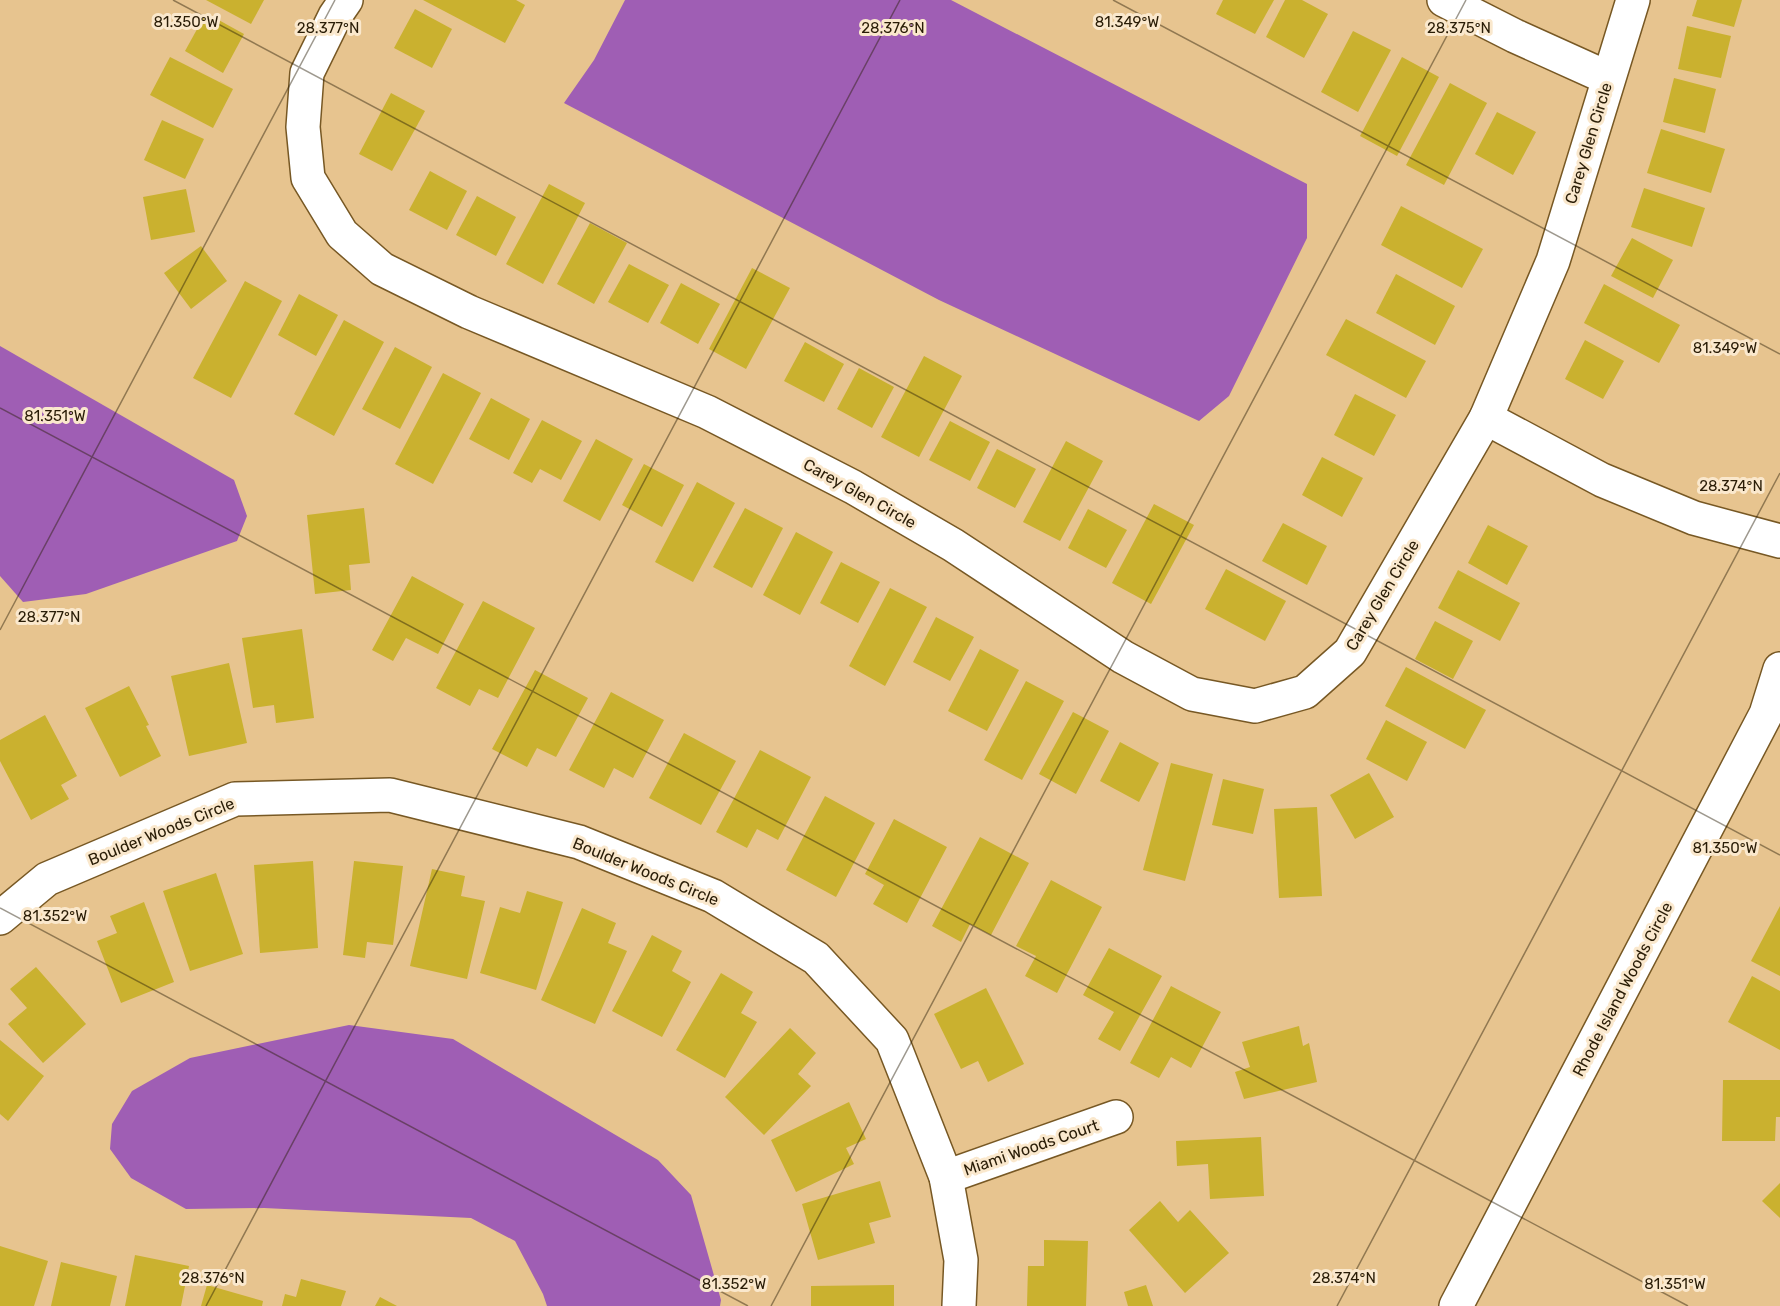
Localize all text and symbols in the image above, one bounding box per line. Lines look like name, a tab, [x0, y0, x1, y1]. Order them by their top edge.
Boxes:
text: 81.350°W	[153, 13, 219, 31]
text: 81.349°W	[1095, 13, 1159, 31]
text: 28.377°N	[297, 19, 359, 37]
text: 28.376°N	[861, 19, 925, 37]
text: 28.375°N	[1427, 19, 1491, 37]
street label: Carey Glen Circle	[1561, 80, 1616, 206]
text: 81.349°W	[1693, 339, 1757, 357]
text: 81.351°W	[24, 407, 86, 425]
street label: Carey Glen Circle	[800, 455, 919, 532]
text: 28.374°N	[1699, 477, 1763, 495]
street label: Carey Glen Circle	[1342, 536, 1423, 654]
text: 28.377°N	[18, 608, 80, 626]
street label: Boulder Woods Circle	[85, 793, 237, 869]
street label: Boulder Woods Circle	[570, 833, 722, 909]
text: 81.350°W	[1692, 839, 1758, 857]
street label: Rhode Island Woods Circle	[1568, 899, 1677, 1080]
text: 81.352°W	[23, 907, 87, 925]
street label: Miami Woods Court	[961, 1115, 1101, 1179]
text: 28.376°N	[181, 1269, 245, 1287]
text: 28.374°N	[1312, 1269, 1376, 1287]
text: 81.352°W	[702, 1275, 766, 1293]
text: 81.351°W	[1644, 1275, 1706, 1293]

